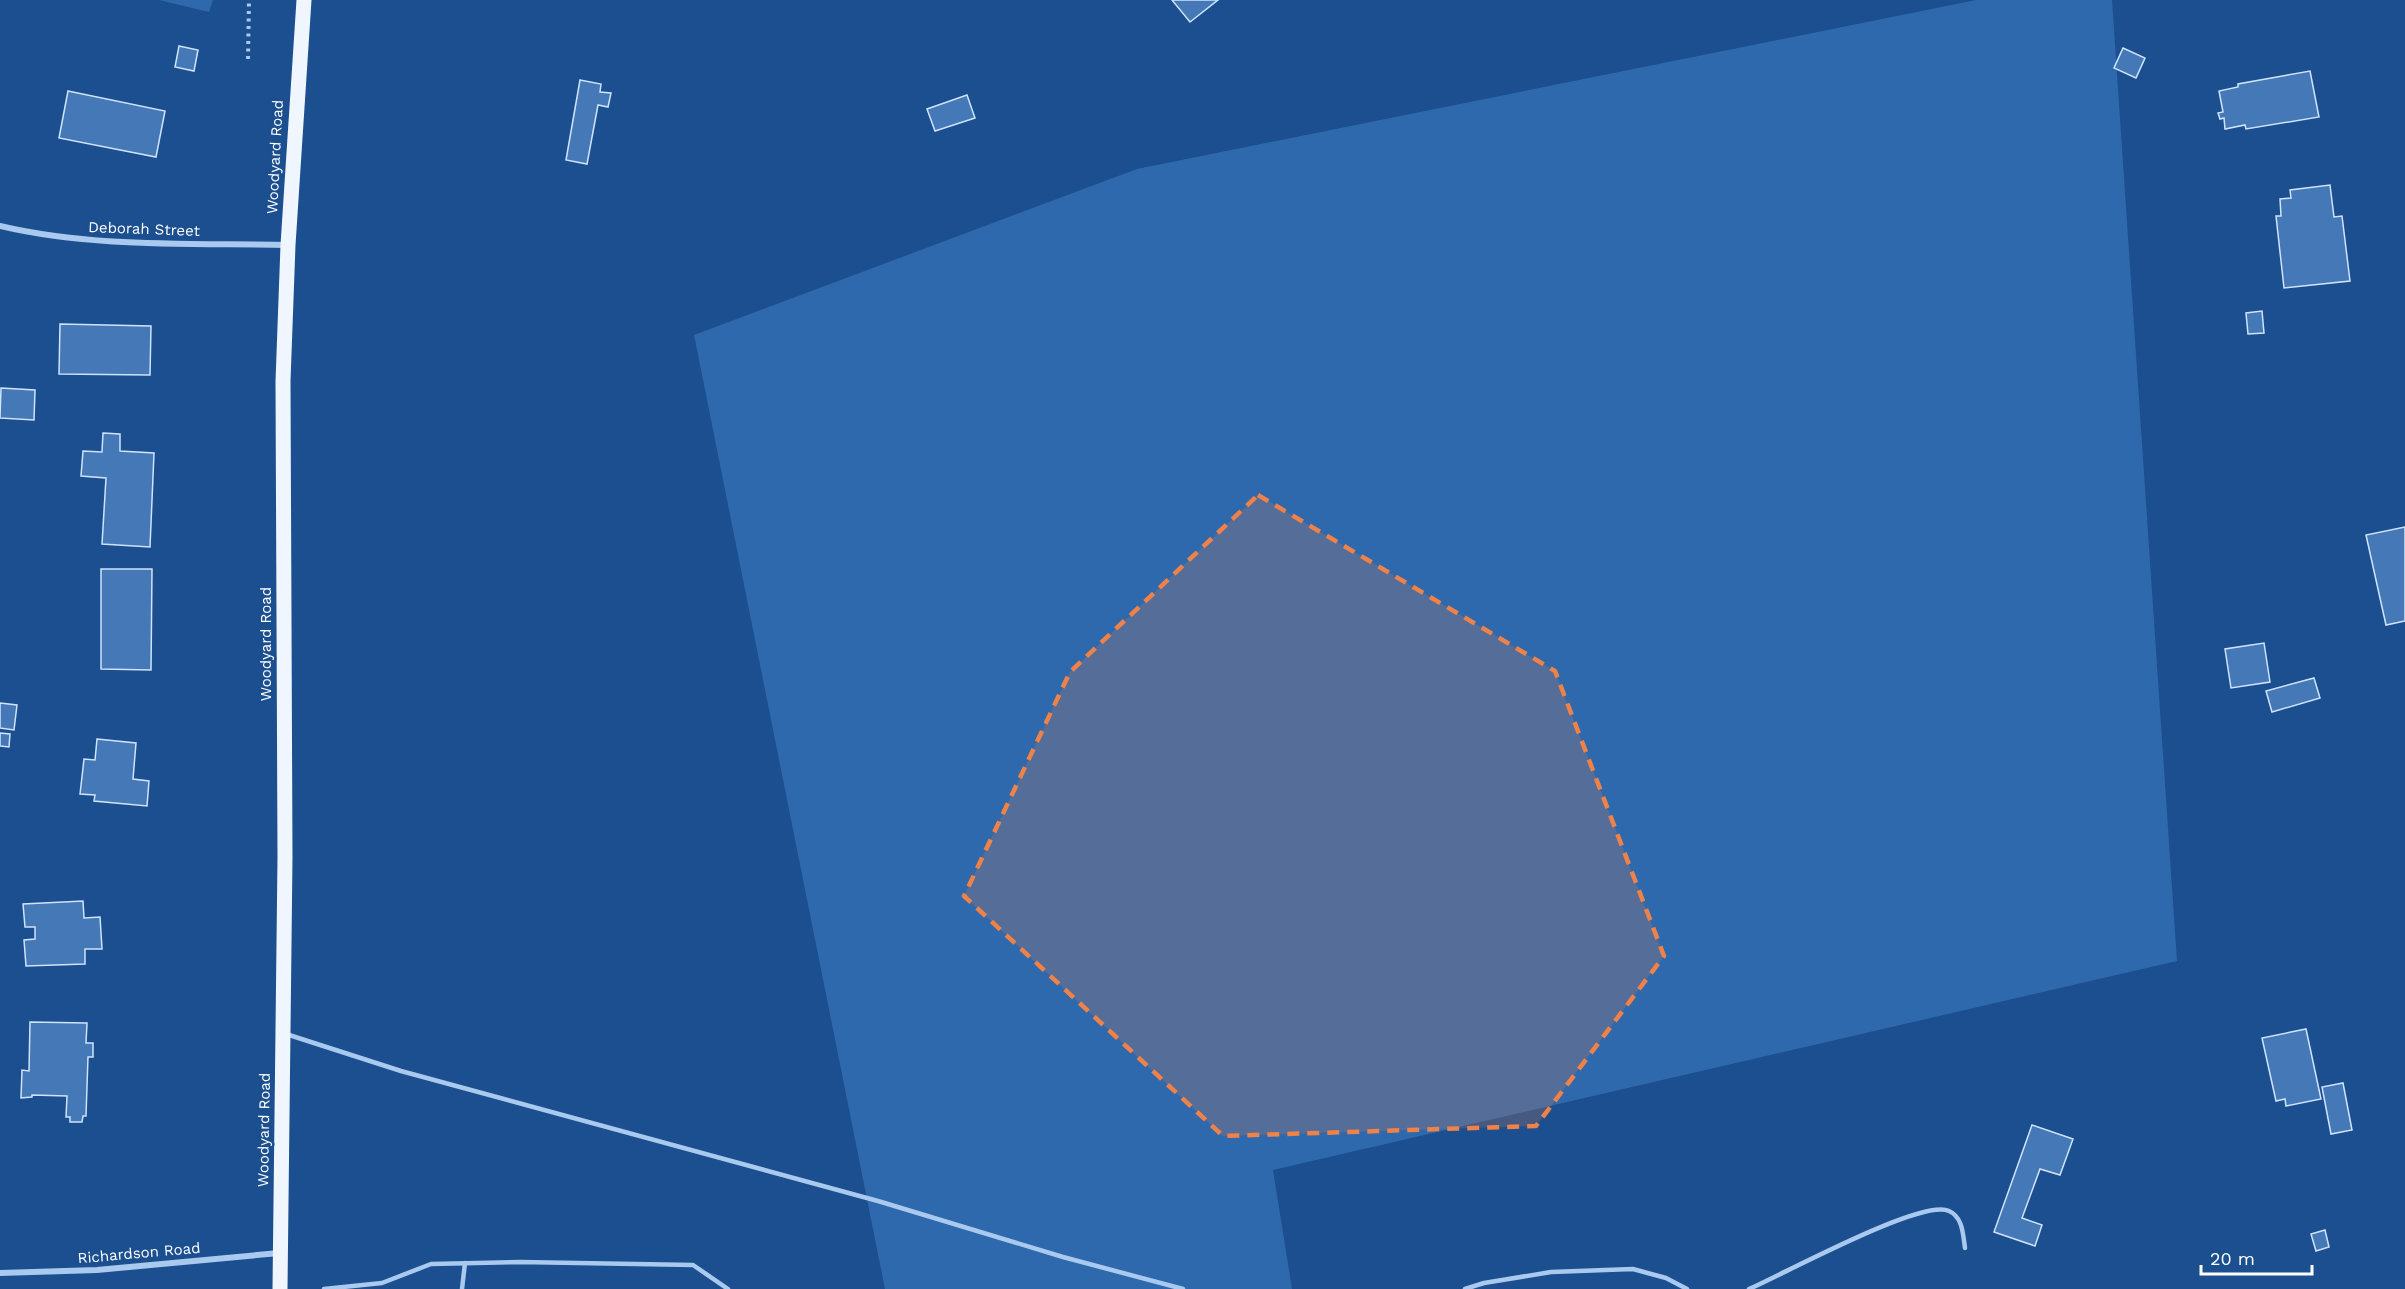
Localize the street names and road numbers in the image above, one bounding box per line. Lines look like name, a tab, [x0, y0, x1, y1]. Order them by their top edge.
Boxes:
street label: Woodyard Road	[263, 99, 287, 215]
street label: Deborah Street	[88, 218, 201, 240]
street label: Woodyard Road	[257, 587, 275, 701]
street label: Woodyard Road	[254, 1073, 274, 1187]
street label: Richardson Road	[77, 1239, 201, 1267]

